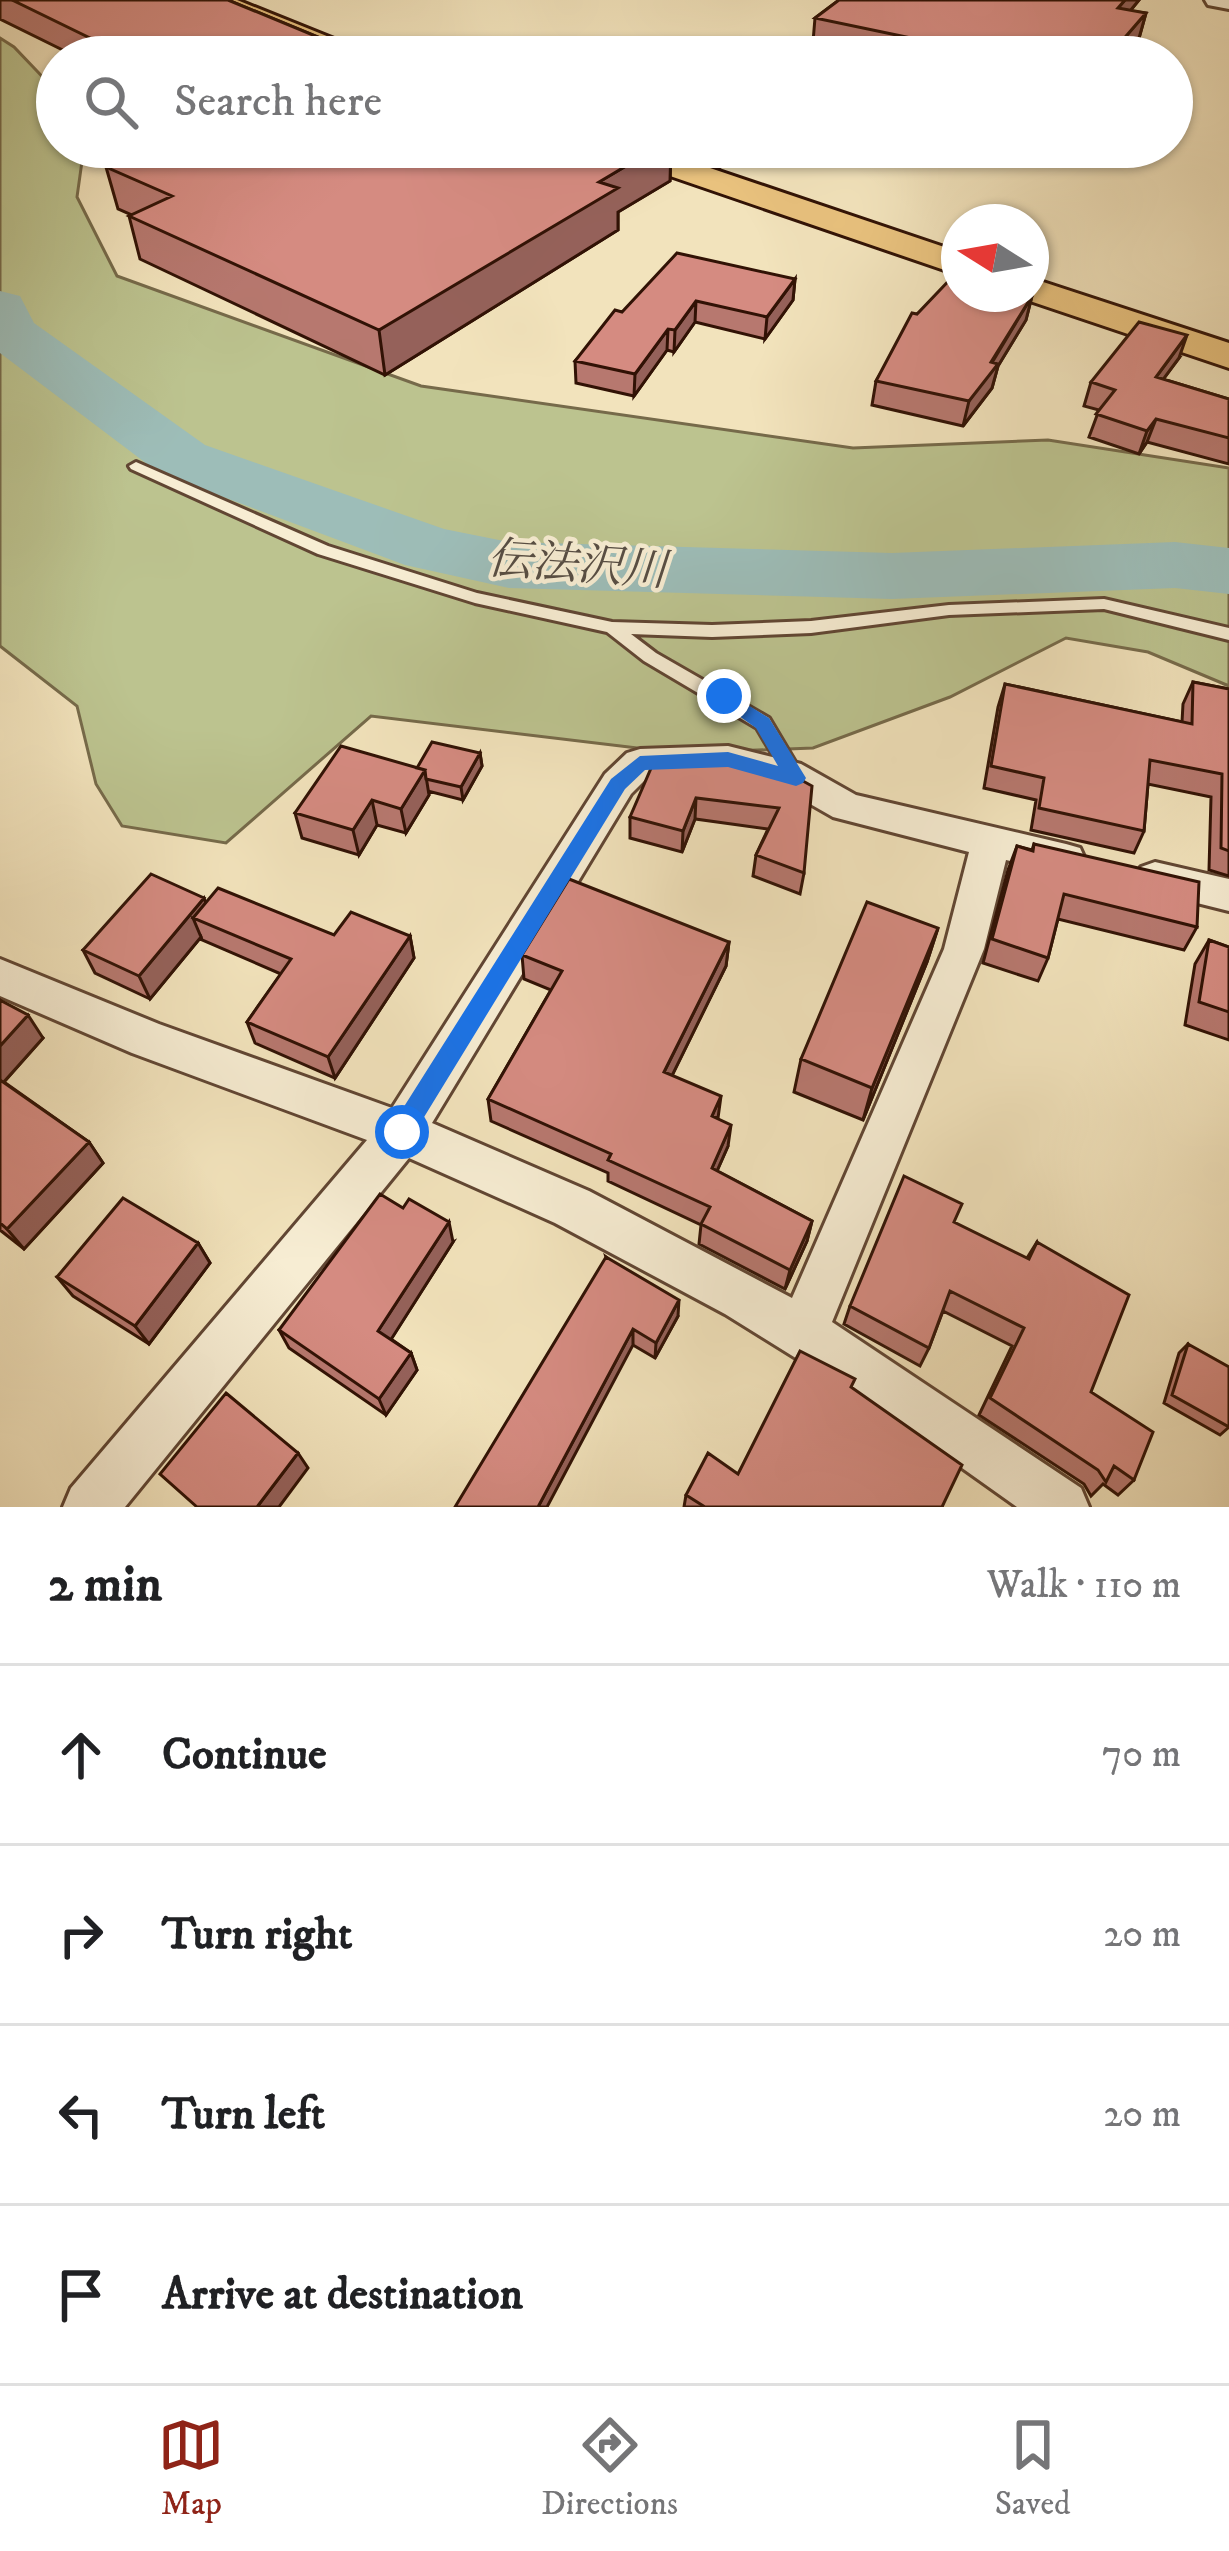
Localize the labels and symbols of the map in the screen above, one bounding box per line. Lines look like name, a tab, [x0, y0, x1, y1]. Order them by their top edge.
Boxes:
north arrow	[941, 204, 1049, 312]
water label: 伝法沢川	[485, 532, 674, 601]
route end	[697, 669, 751, 723]
route start	[375, 1105, 429, 1159]

